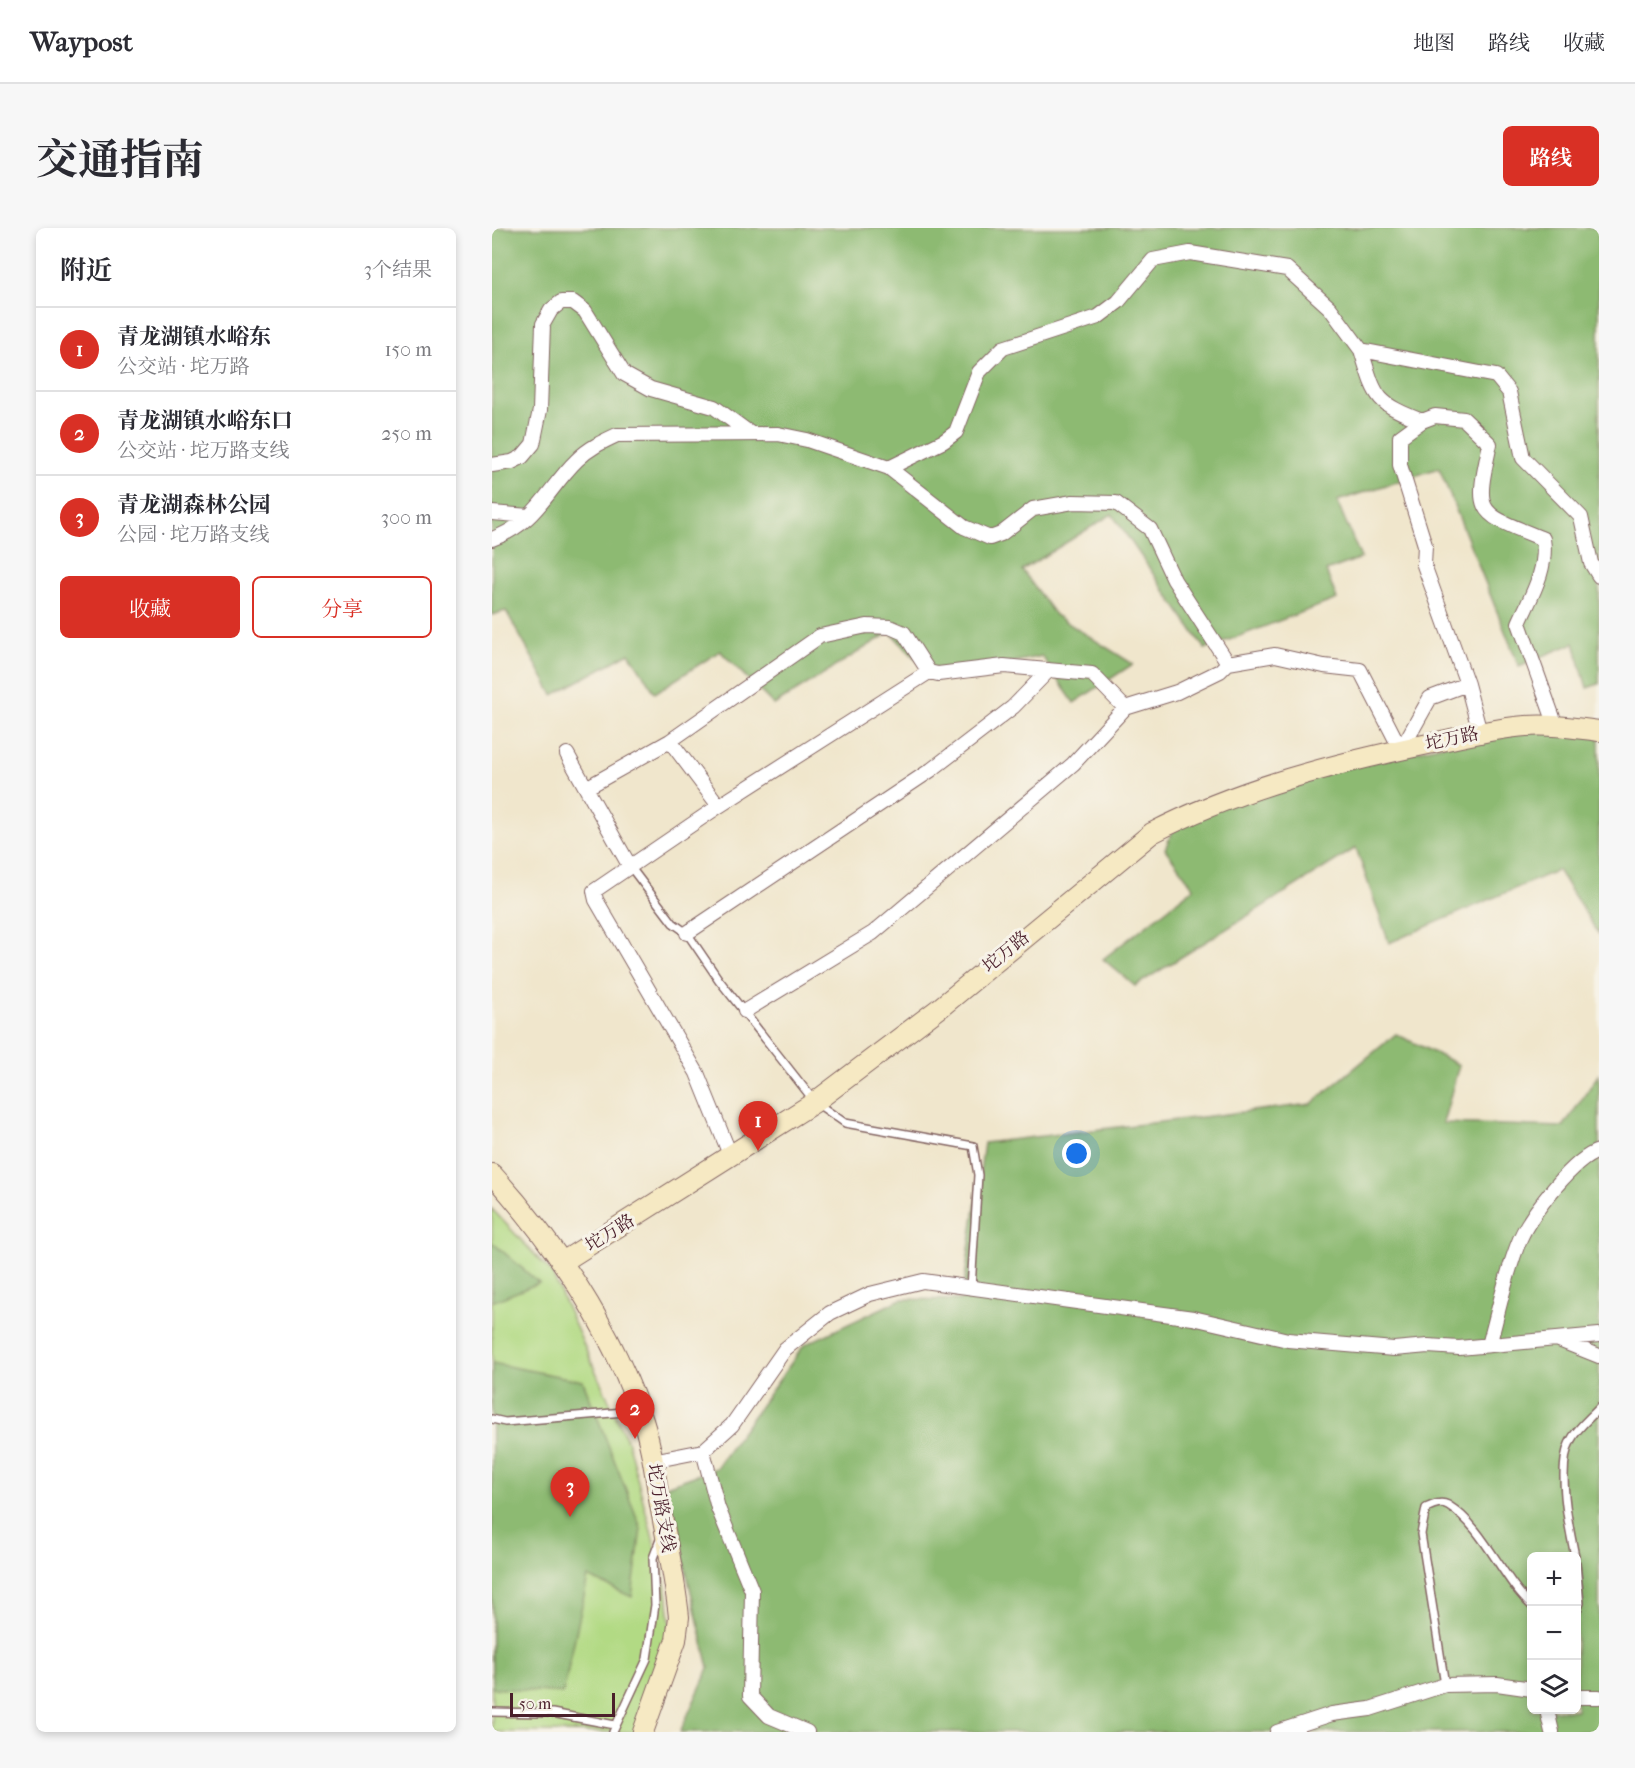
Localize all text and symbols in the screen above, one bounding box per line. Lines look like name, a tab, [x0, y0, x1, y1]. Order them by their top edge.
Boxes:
text: Waypost	[30, 25, 133, 58]
text: 地图	[1413, 31, 1455, 55]
text: 路线	[1488, 31, 1530, 55]
text: 收藏	[1563, 31, 1605, 55]
button: 路线	[1503, 126, 1599, 186]
text: 交通指南	[36, 136, 204, 185]
text: 附近	[60, 255, 112, 286]
text: 3个结果	[364, 258, 432, 281]
text: 青龙湖镇水峪东	[117, 324, 271, 350]
text: 1	[76, 338, 83, 361]
text: 150 m	[384, 338, 432, 361]
text: 公交站 · 坨万路	[117, 355, 250, 378]
text: 青龙湖镇水峪东口	[117, 408, 293, 434]
text: 2	[74, 422, 85, 445]
text: 250 m	[381, 422, 432, 445]
text: 公交站 · 坨万路支线	[117, 439, 290, 462]
text: 青龙湖森林公园	[117, 492, 271, 518]
text: 3	[75, 506, 84, 529]
text: 300 m	[381, 506, 432, 529]
text: 公园 · 坨万路支线	[117, 523, 270, 546]
button: 收藏	[60, 576, 240, 638]
button: 分享	[252, 576, 432, 638]
street label: 坨万路	[1423, 723, 1481, 755]
street label: 坨万路	[978, 927, 1034, 977]
pin: 1	[738, 1102, 778, 1151]
your location	[1062, 1139, 1091, 1168]
street label: 坨万路	[582, 1210, 638, 1256]
pin: 2	[616, 1390, 654, 1439]
street label: 坨万路支线	[643, 1462, 679, 1554]
pin: 3	[550, 1468, 590, 1517]
map controls	[1527, 1552, 1581, 1714]
button: +	[1527, 1552, 1581, 1606]
button: −	[1527, 1606, 1581, 1660]
button: layers	[1527, 1660, 1581, 1714]
scale bar	[510, 1690, 615, 1718]
text: 50 m	[519, 1694, 551, 1713]

